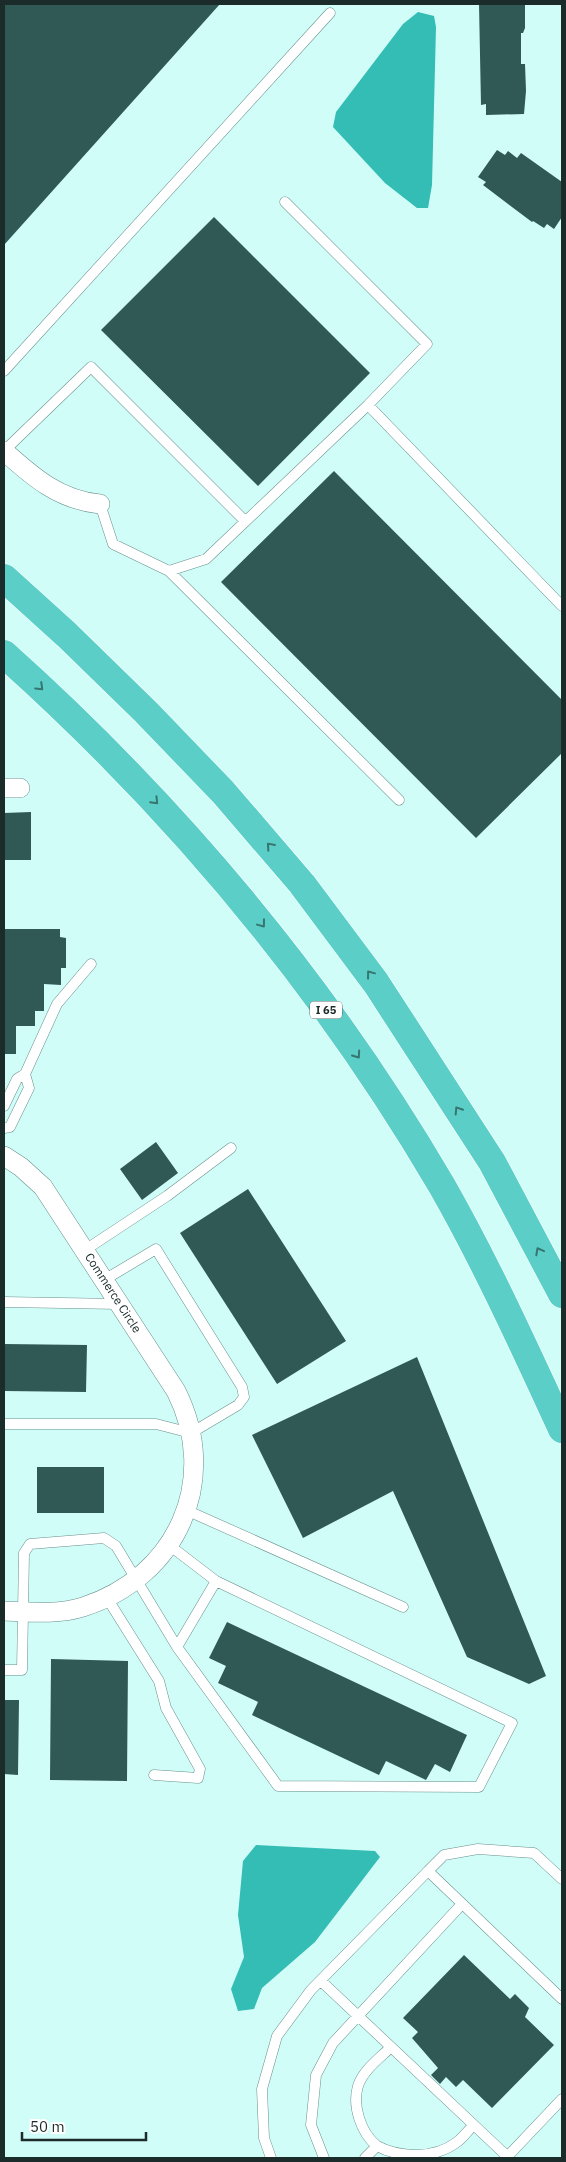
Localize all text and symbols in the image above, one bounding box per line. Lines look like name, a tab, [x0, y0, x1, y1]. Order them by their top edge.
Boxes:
one-way arrow	[34, 681, 43, 690]
one-way arrow	[149, 795, 158, 804]
one-way arrow	[266, 843, 275, 852]
one-way arrow	[256, 918, 264, 927]
one-way arrow	[367, 970, 376, 980]
road number: I 65	[310, 1002, 342, 1018]
one-way arrow	[351, 1049, 360, 1059]
one-way arrow	[455, 1107, 465, 1116]
one-way arrow	[535, 1248, 545, 1257]
street label: Commerce Circle	[82, 1250, 145, 1336]
scale bar	[22, 2110, 146, 2142]
text: 50 m	[30, 2117, 65, 2136]

